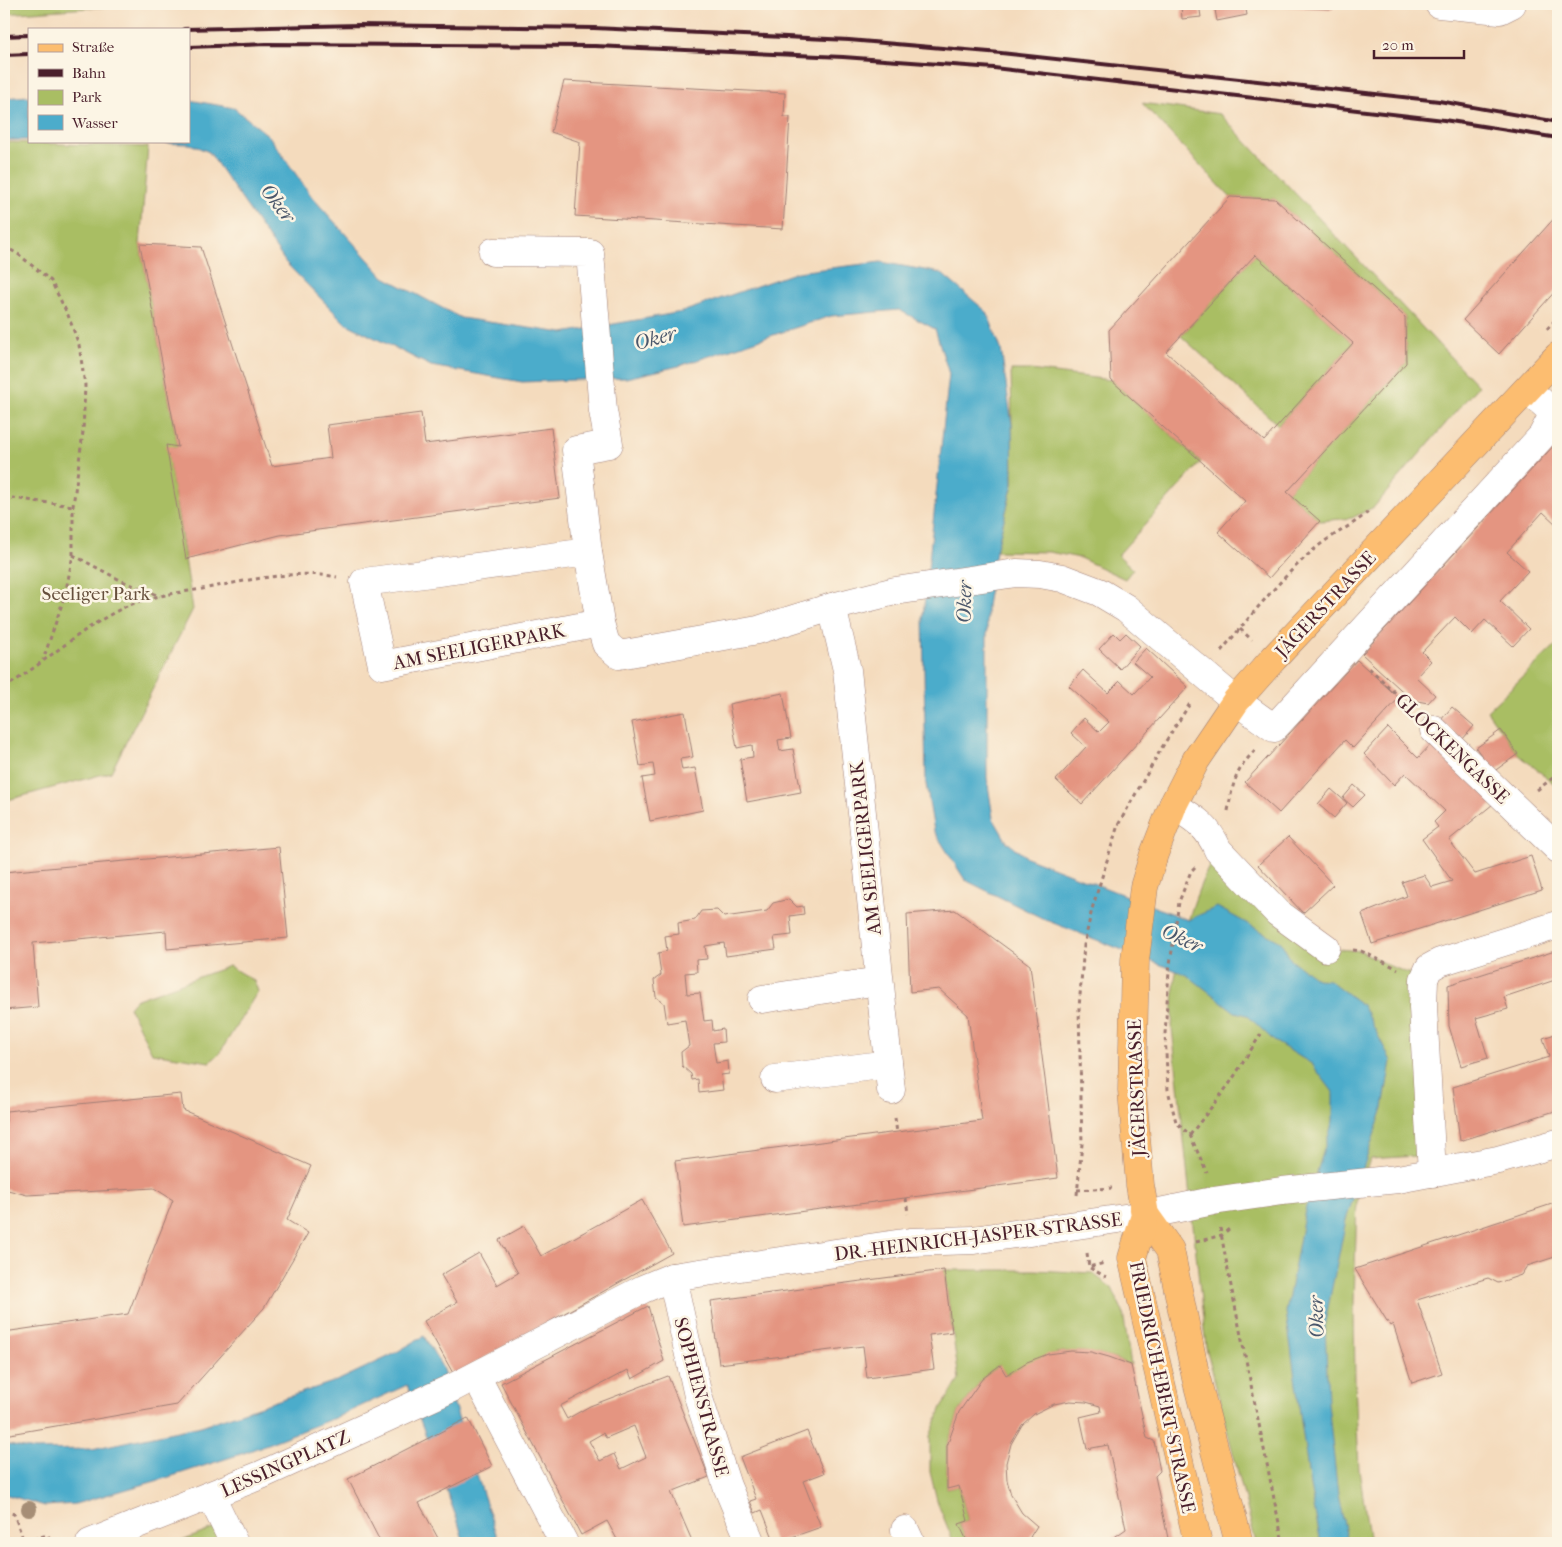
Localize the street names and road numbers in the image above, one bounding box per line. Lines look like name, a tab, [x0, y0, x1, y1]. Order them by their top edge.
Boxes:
street label: JÄGERSTRASSE	[1269, 547, 1381, 664]
street label: AM SEELIGERPARK	[390, 619, 568, 675]
street label: GLOCKENGASSE	[1391, 689, 1514, 809]
street label: AM SEELIGERPARK	[846, 759, 886, 937]
street label: JÄGERSTRASSE	[1124, 1018, 1150, 1159]
street label: DR.-HEINRICH-JASPER-STRASSE	[833, 1208, 1124, 1266]
street label: FRIEDRICH-EBERT-STRASSE	[1125, 1259, 1200, 1516]
street label: SOPHIENSTRASSE	[669, 1315, 733, 1480]
street label: LESSINGPLATZ	[218, 1426, 353, 1502]

